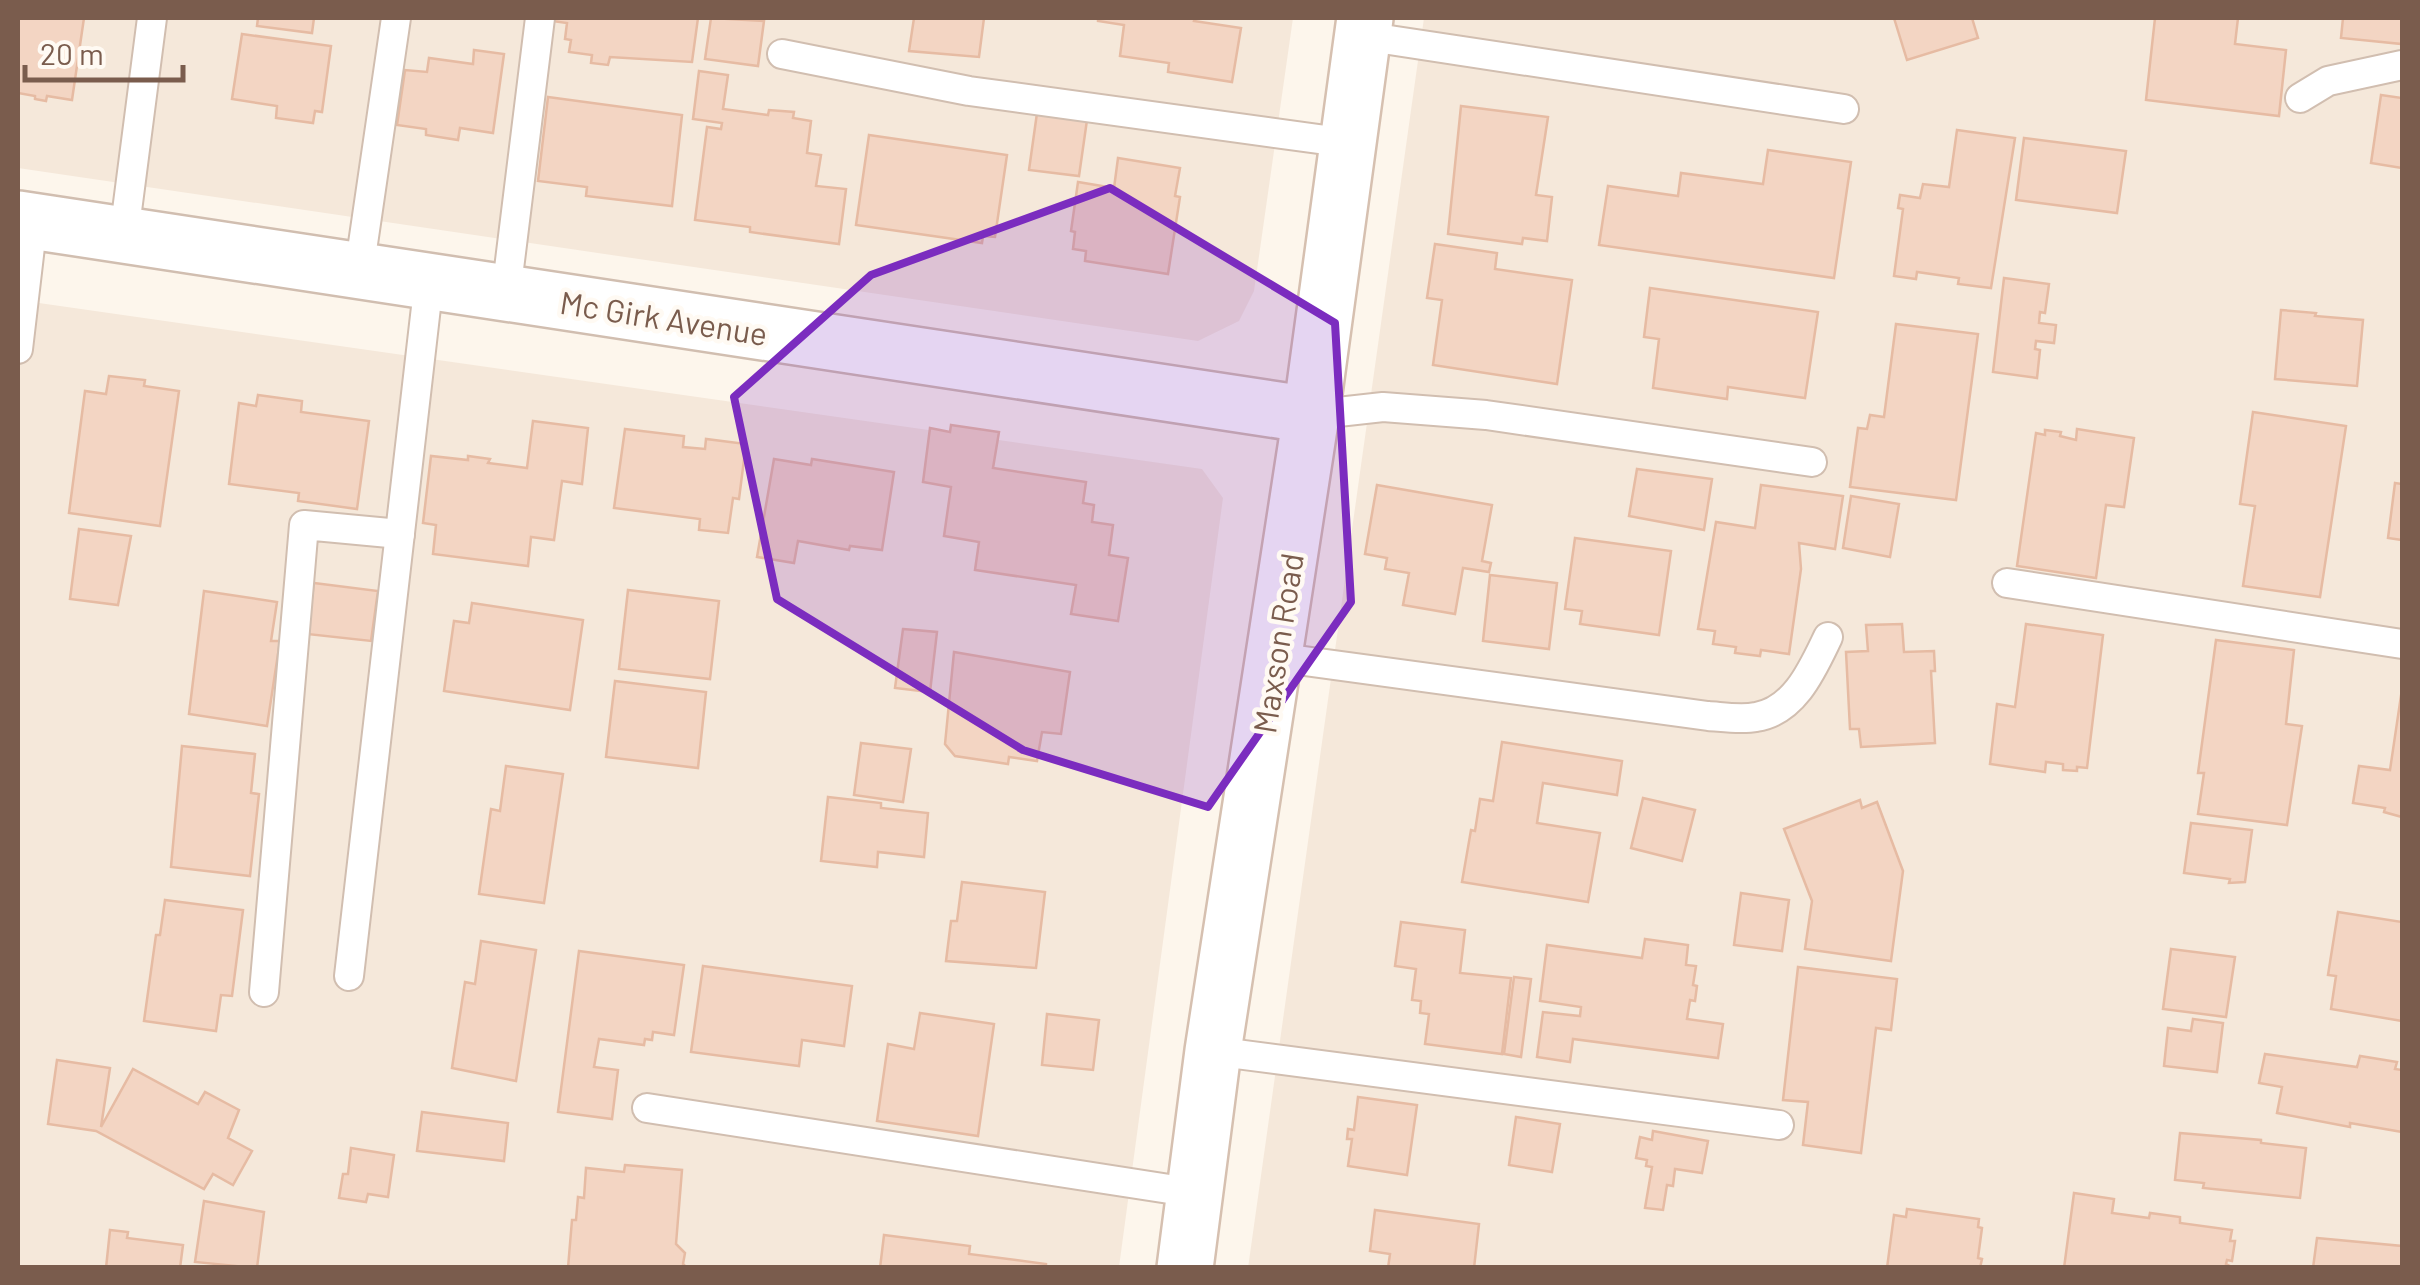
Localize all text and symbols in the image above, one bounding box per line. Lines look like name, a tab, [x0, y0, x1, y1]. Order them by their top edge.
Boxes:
scale bar	[25, 20, 182, 82]
text: 20 m	[40, 35, 104, 71]
street label: Mc Girk Avenue	[558, 282, 770, 352]
street label: Maxson Road	[1244, 550, 1310, 736]

